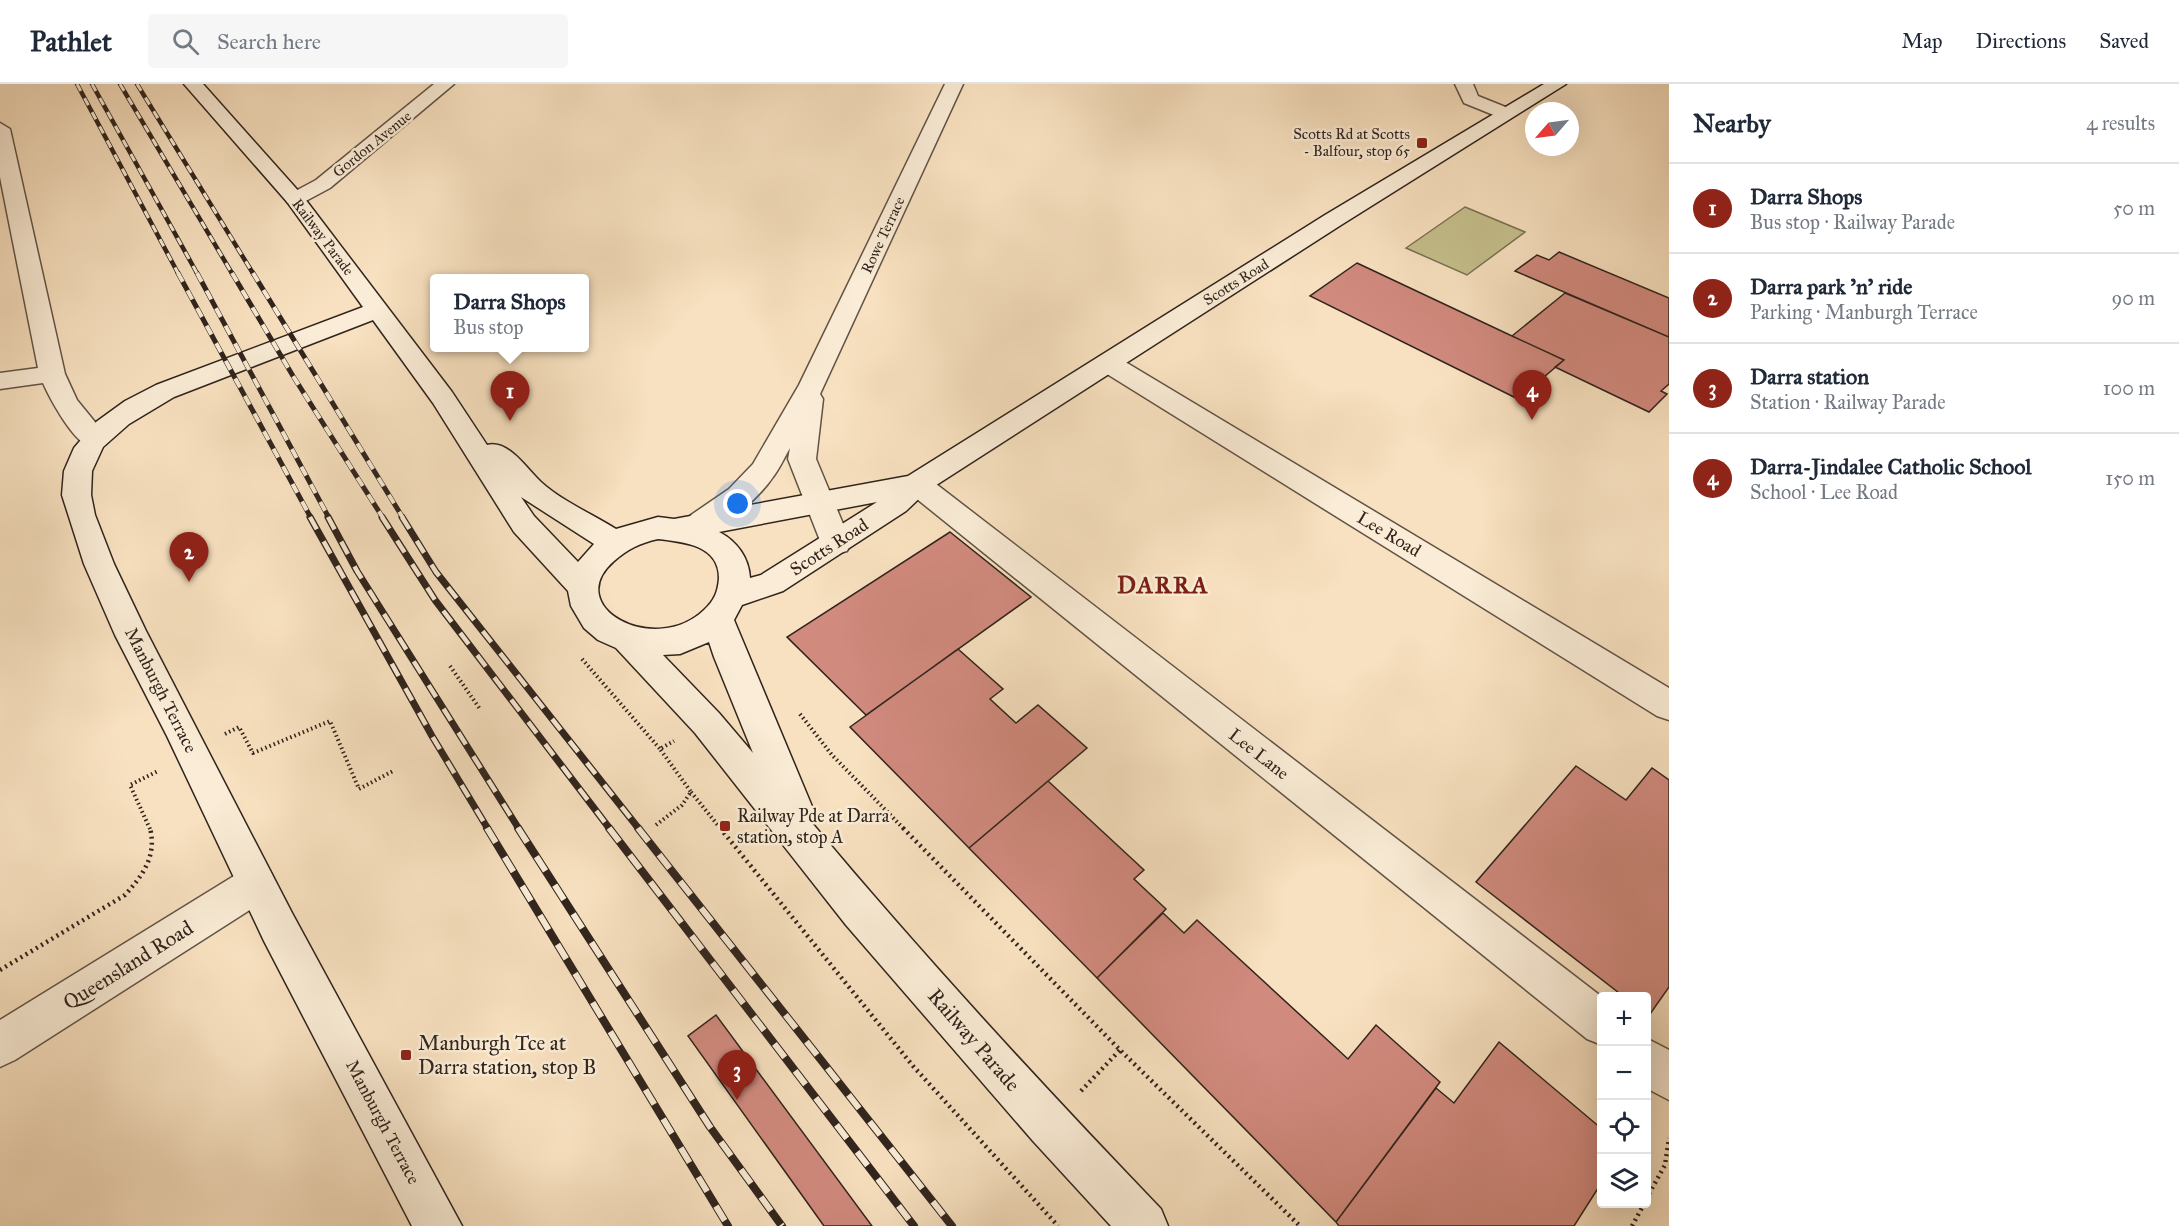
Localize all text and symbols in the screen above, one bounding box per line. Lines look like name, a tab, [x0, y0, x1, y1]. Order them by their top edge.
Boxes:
search box	[148, 14, 568, 68]
text: Pathlet	[30, 24, 112, 59]
icon: search	[169, 25, 202, 58]
text: Search here	[217, 28, 321, 55]
text: Map	[1902, 28, 1943, 54]
text: Directions	[1976, 28, 2066, 54]
text: Saved	[2099, 28, 2149, 54]
north arrow	[1525, 102, 1579, 156]
street label: Gordon Avenue	[329, 107, 415, 181]
text: Nearby	[1693, 107, 1771, 139]
text: 4 results	[2086, 111, 2155, 135]
place label: Scotts Rd at Scotts - Balfour, stop 65	[1293, 125, 1410, 160]
marker: Scotts Rd at Scotts - Balfour, stop 65	[1415, 136, 1429, 150]
text: Darra Shops	[1750, 183, 1862, 210]
street label: Rowe Terrace	[857, 194, 909, 276]
street label: Railway Parade	[288, 195, 358, 279]
text: 1	[1709, 196, 1716, 220]
text: 50 m	[2113, 196, 2155, 220]
text: Bus stop · Railway Parade	[1750, 210, 1955, 234]
street label: Scotts Road	[1200, 255, 1273, 309]
text: Darra park 'n' ride	[1750, 273, 1912, 300]
popup	[430, 274, 589, 352]
text: 2	[1708, 286, 1717, 310]
text: 90 m	[2112, 286, 2155, 310]
text: Darra Shops	[453, 288, 566, 315]
text: Parking · Manburgh Terrace	[1750, 300, 1978, 324]
text: Bus stop	[453, 315, 523, 339]
text: Darra station	[1750, 363, 1869, 390]
pin: 4	[1512, 370, 1552, 420]
pin: 1	[490, 372, 530, 421]
text: 3	[1709, 376, 1717, 400]
text: 100 m	[2103, 376, 2155, 400]
text: Station · Railway Parade	[1750, 390, 1946, 414]
text: Darra-Jindalee Catholic School	[1750, 453, 2031, 480]
text: 4	[1707, 466, 1718, 490]
text: 150 m	[2105, 466, 2155, 490]
text: School · Lee Road	[1750, 480, 1898, 504]
your location	[723, 489, 752, 518]
street label: Lee Road	[1353, 506, 1425, 562]
street label: Scotts Road	[786, 514, 872, 580]
pin: 2	[170, 532, 208, 582]
district label: DARRA	[1117, 570, 1209, 600]
street label: Manburgh Terrace	[119, 624, 202, 757]
street label: Lee Lane	[1225, 724, 1293, 784]
place label: Railway Pde at Darra station, stop A	[737, 805, 890, 848]
marker: Railway Pde at Darra station, stop A	[718, 819, 732, 833]
street label: Queensland Road	[58, 914, 198, 1015]
street label: Railway Parade	[922, 983, 1026, 1097]
map controls	[1597, 992, 1651, 1208]
button: +	[1597, 992, 1651, 1046]
place label: Manburgh Tce at Darra station, stop B	[418, 1030, 596, 1080]
button: −	[1597, 1046, 1651, 1100]
marker: Manburgh Tce at Darra station, stop B	[399, 1048, 413, 1062]
pin: 3	[718, 1050, 756, 1100]
street label: Manburgh Terrace	[340, 1056, 425, 1188]
button: locate	[1597, 1100, 1651, 1154]
button: layers	[1597, 1154, 1651, 1208]

